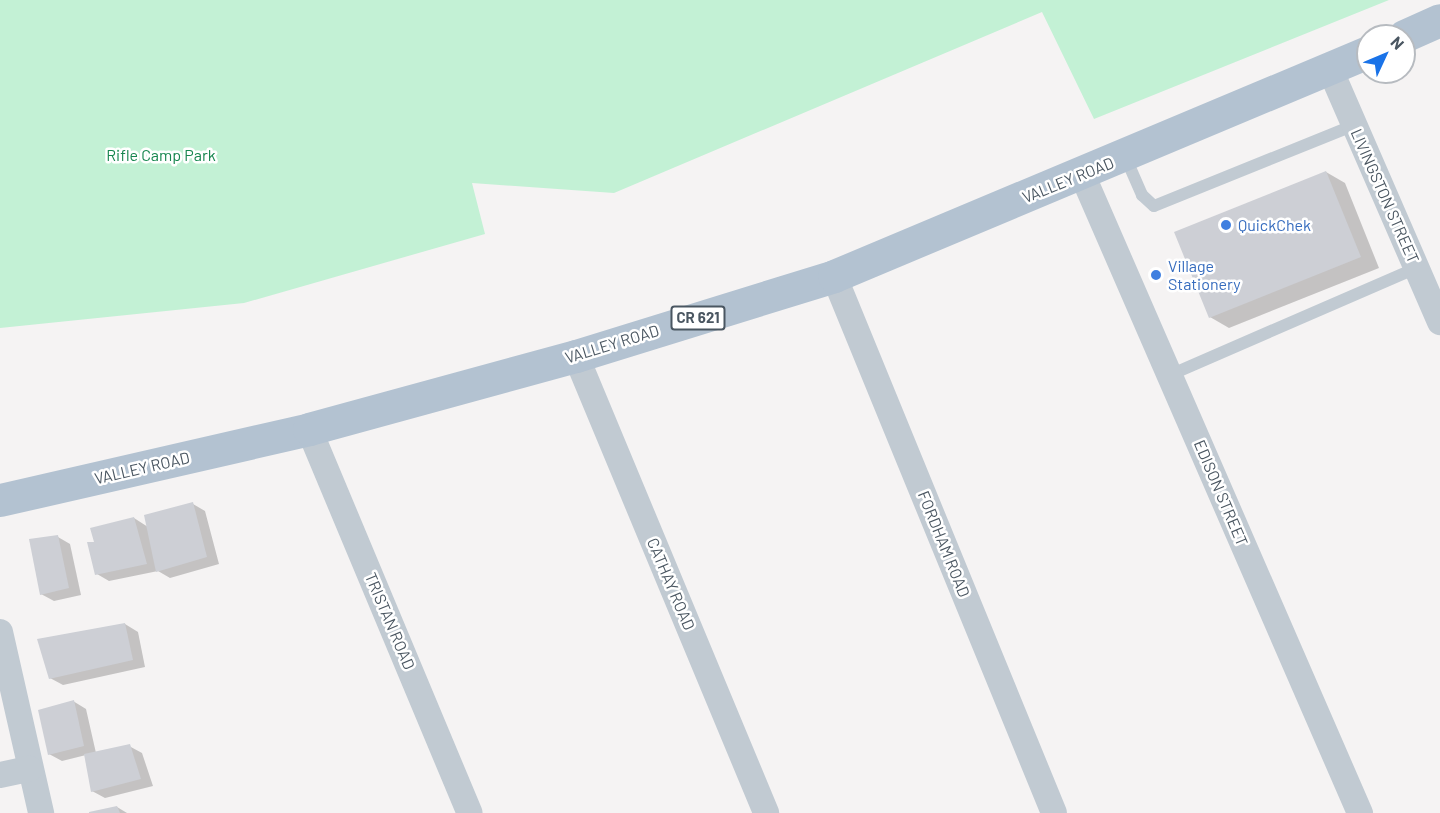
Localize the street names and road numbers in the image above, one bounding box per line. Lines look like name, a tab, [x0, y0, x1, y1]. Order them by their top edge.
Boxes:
street label: LIVINGSTON STREET	[1347, 126, 1423, 266]
street label: VALLEY ROAD	[1019, 153, 1117, 207]
road number: CR 621	[670, 306, 726, 330]
street label: VALLEY ROAD	[563, 321, 661, 367]
street label: EDISON STREET	[1190, 437, 1252, 549]
street label: VALLEY ROAD	[93, 448, 191, 488]
street label: FORDHAM ROAD	[914, 488, 974, 600]
street label: CATHAY ROAD	[643, 535, 699, 633]
street label: TRISTAN ROAD	[361, 570, 419, 672]

